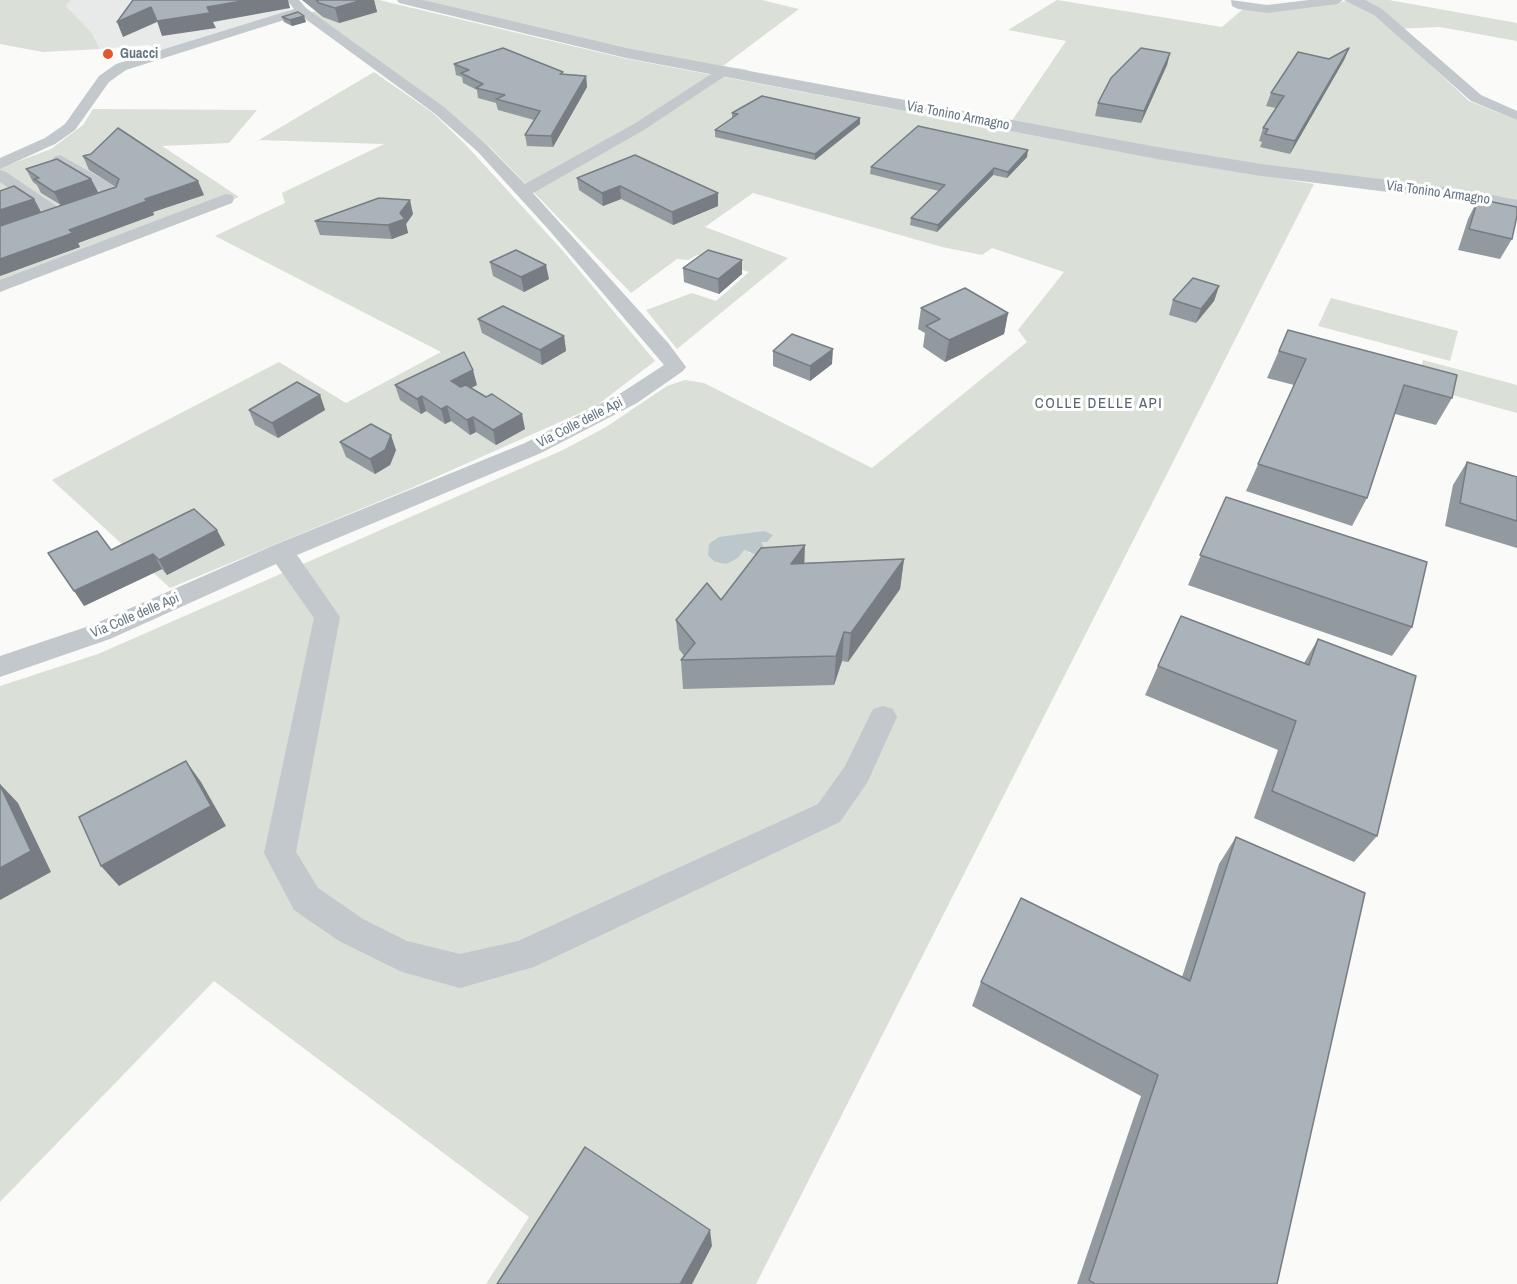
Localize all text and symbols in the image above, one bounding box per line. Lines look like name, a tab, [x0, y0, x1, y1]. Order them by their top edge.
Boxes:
place label: Guacci	[120, 46, 158, 62]
marker: Guacci	[101, 47, 115, 61]
street label: Via Tonino Armagno	[905, 98, 1011, 134]
street label: Via Tonino Armagno	[1385, 177, 1491, 209]
street label: Via Colle delle Api	[534, 394, 626, 452]
district label: COLLE DELLE API	[1035, 395, 1163, 413]
street label: Via Colle delle Api	[88, 590, 182, 642]

